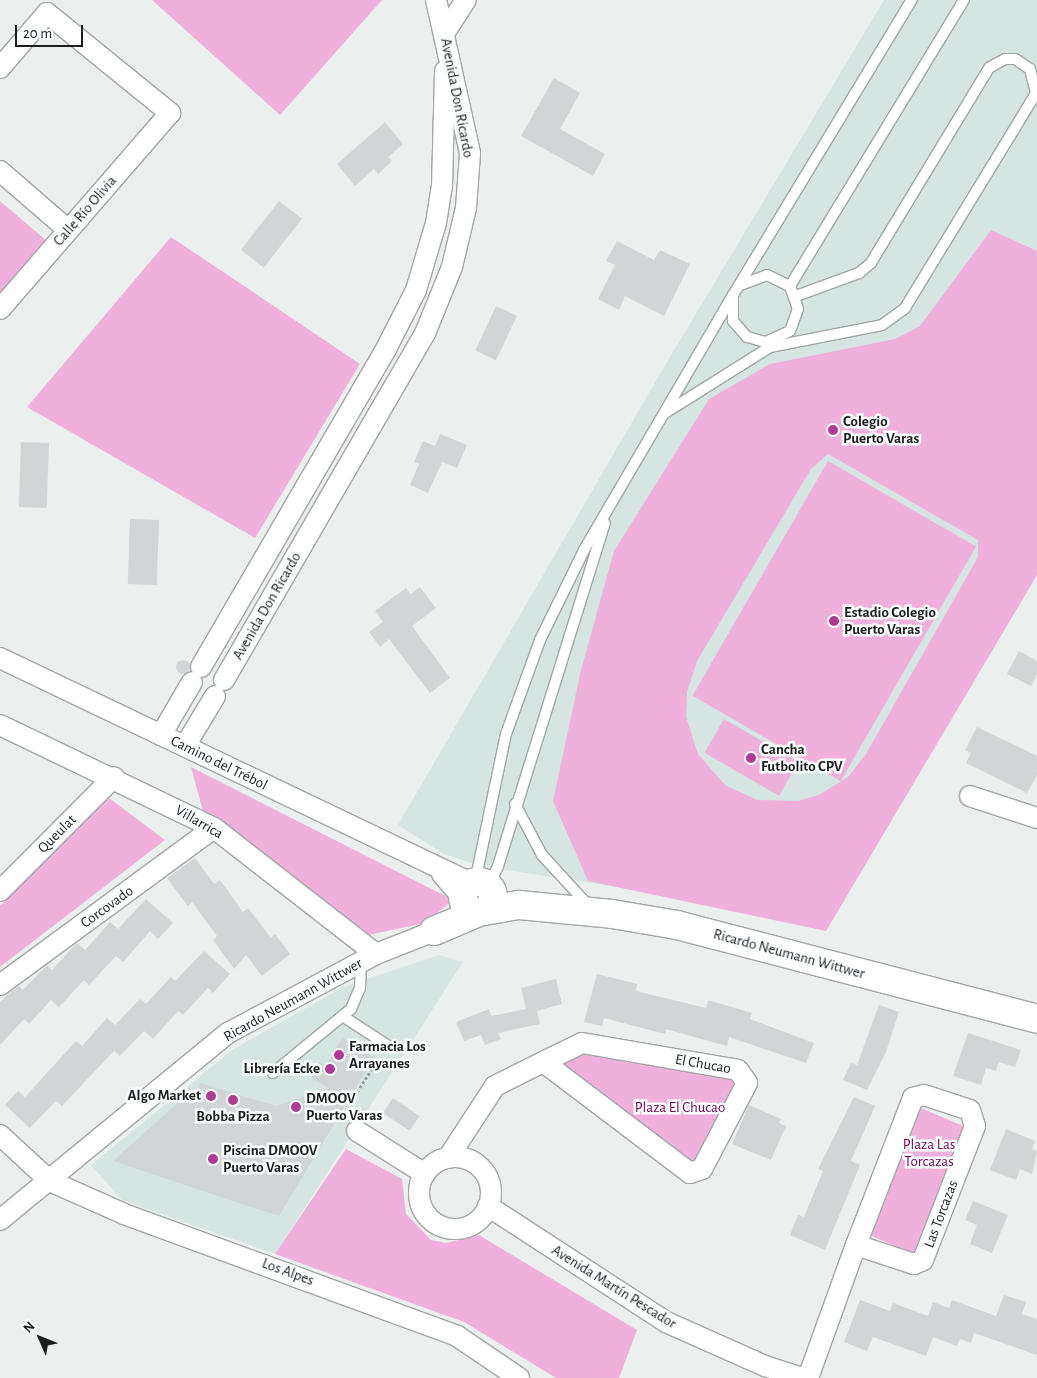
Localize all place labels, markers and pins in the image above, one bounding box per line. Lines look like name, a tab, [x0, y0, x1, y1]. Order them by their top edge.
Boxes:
place label: Colegio Puerto Varas	[843, 412, 919, 447]
marker: Colegio Puerto Varas	[827, 424, 839, 436]
place label: Estadio Colegio Puerto Varas	[844, 603, 936, 638]
marker: Estadio Colegio Puerto Varas	[828, 615, 840, 627]
place label: Cancha Futbolito CPV	[761, 740, 843, 775]
marker: Cancha Futbolito CPV	[745, 752, 757, 764]
place label: Farmacia Los Arrayanes	[349, 1037, 426, 1072]
marker: Farmacia Los Arrayanes	[333, 1049, 345, 1061]
place label: Librería Ecke	[244, 1060, 320, 1078]
marker: Librería Ecke	[324, 1063, 336, 1075]
place label: Algo Market	[127, 1087, 201, 1105]
place label: DMOOV Puerto Varas	[306, 1089, 382, 1124]
marker: Algo Market	[205, 1090, 217, 1102]
marker: Bobba Pizza	[227, 1094, 239, 1106]
marker: DMOOV Puerto Varas	[290, 1101, 302, 1113]
place label: Bobba Pizza	[196, 1108, 270, 1126]
place label: Piscina DMOOV Puerto Varas	[223, 1141, 318, 1176]
marker: Piscina DMOOV Puerto Varas	[207, 1153, 219, 1165]

